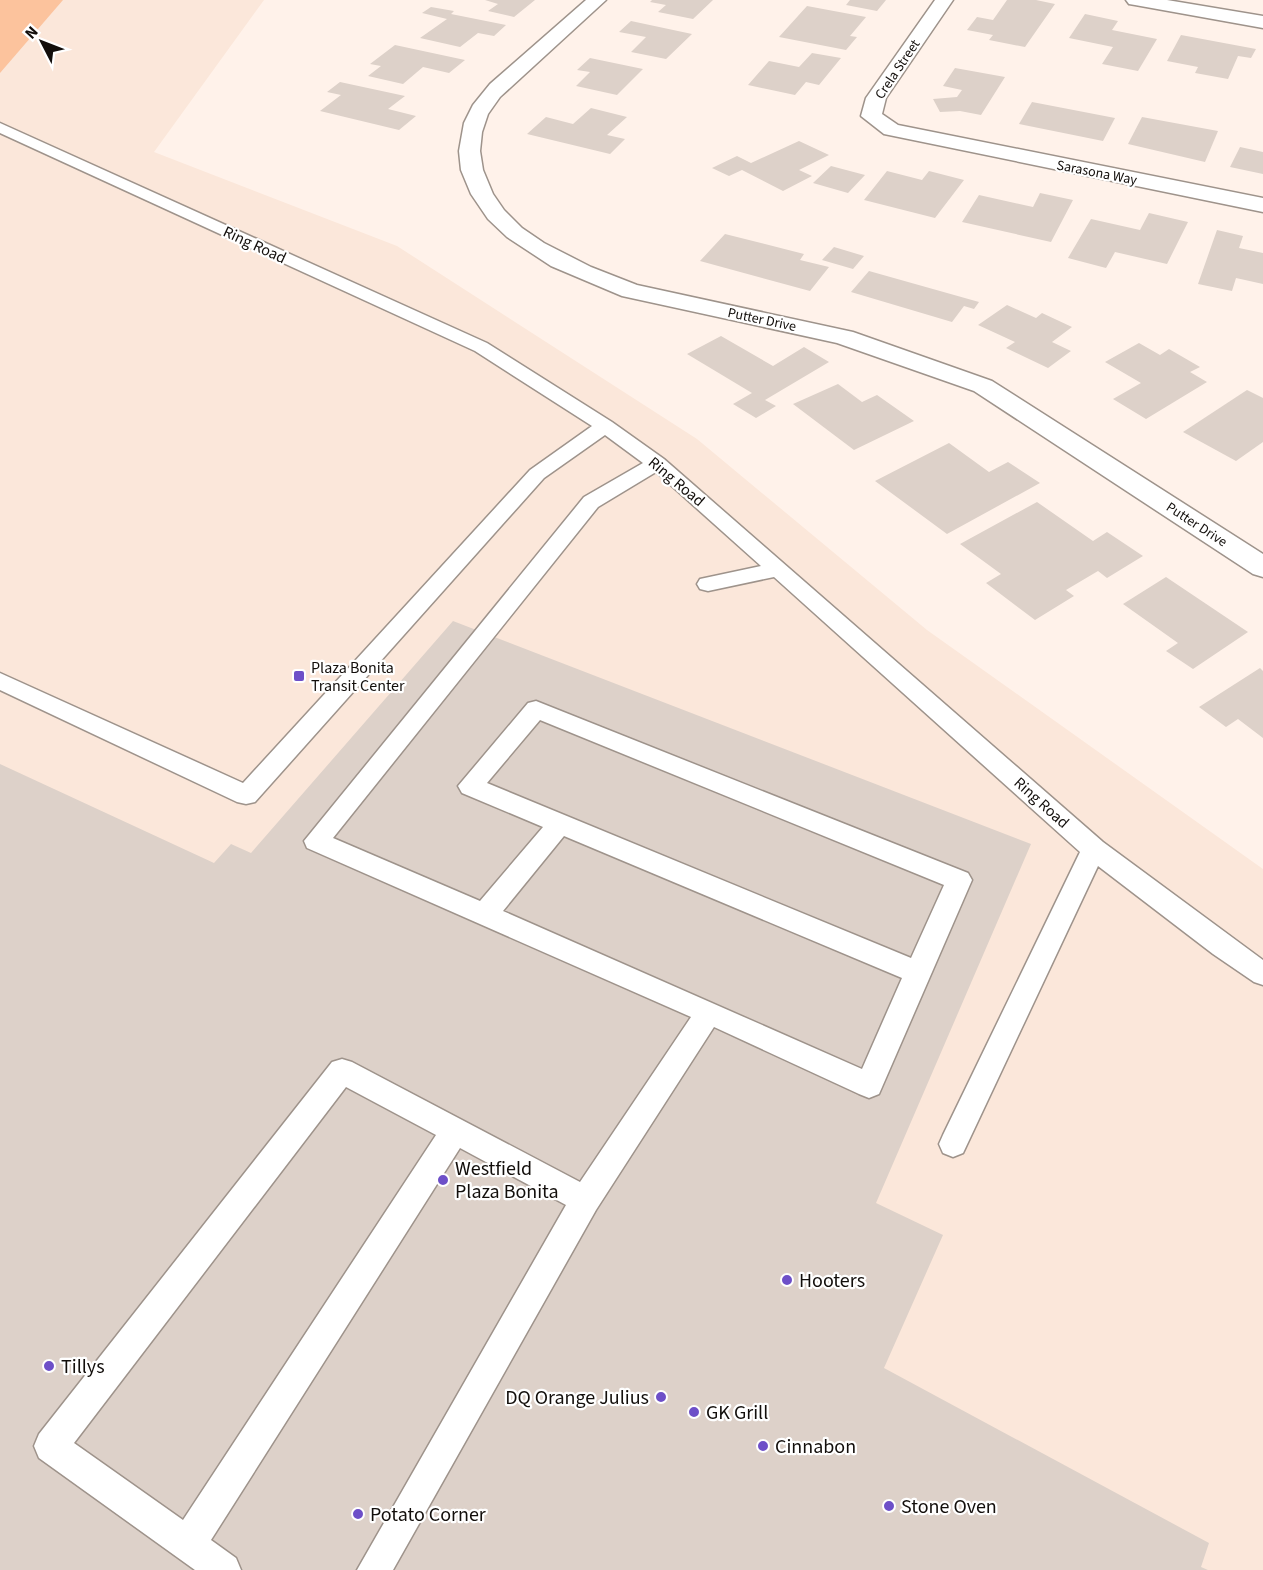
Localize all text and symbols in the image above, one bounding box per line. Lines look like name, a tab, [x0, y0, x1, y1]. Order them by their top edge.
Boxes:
north arrow	[12, 12, 72, 72]
text: N	[20, 21, 43, 44]
street label: Crela Street	[870, 35, 925, 103]
street label: Sarasona Way	[1055, 155, 1139, 191]
street label: Ring Road	[219, 221, 290, 269]
street label: Putter Drive	[726, 303, 798, 337]
street label: Ring Road	[643, 452, 709, 512]
street label: Putter Drive	[1162, 498, 1231, 552]
place label: Plaza Bonita Transit Center	[311, 657, 405, 697]
marker: Plaza Bonita Transit Center	[292, 669, 306, 683]
street label: Ring Road	[1009, 772, 1074, 833]
place label: Westfield Plaza Bonita	[455, 1155, 559, 1206]
marker: Westfield Plaza Bonita	[436, 1173, 450, 1187]
place label: Hooters	[799, 1267, 865, 1295]
marker: Hooters	[780, 1273, 794, 1287]
place label: Tillys	[61, 1353, 105, 1381]
marker: Tillys	[42, 1359, 56, 1373]
place label: DQ Orange Julius	[505, 1384, 649, 1412]
marker: DQ Orange Julius	[654, 1390, 668, 1404]
place label: GK Grill	[706, 1399, 768, 1427]
marker: GK Grill	[687, 1405, 701, 1419]
place label: Cinnabon	[775, 1433, 856, 1461]
marker: Cinnabon	[756, 1439, 770, 1453]
place label: Stone Oven	[901, 1493, 997, 1521]
marker: Stone Oven	[882, 1499, 896, 1513]
place label: Potato Corner	[370, 1501, 486, 1529]
marker: Potato Corner	[351, 1507, 365, 1521]

